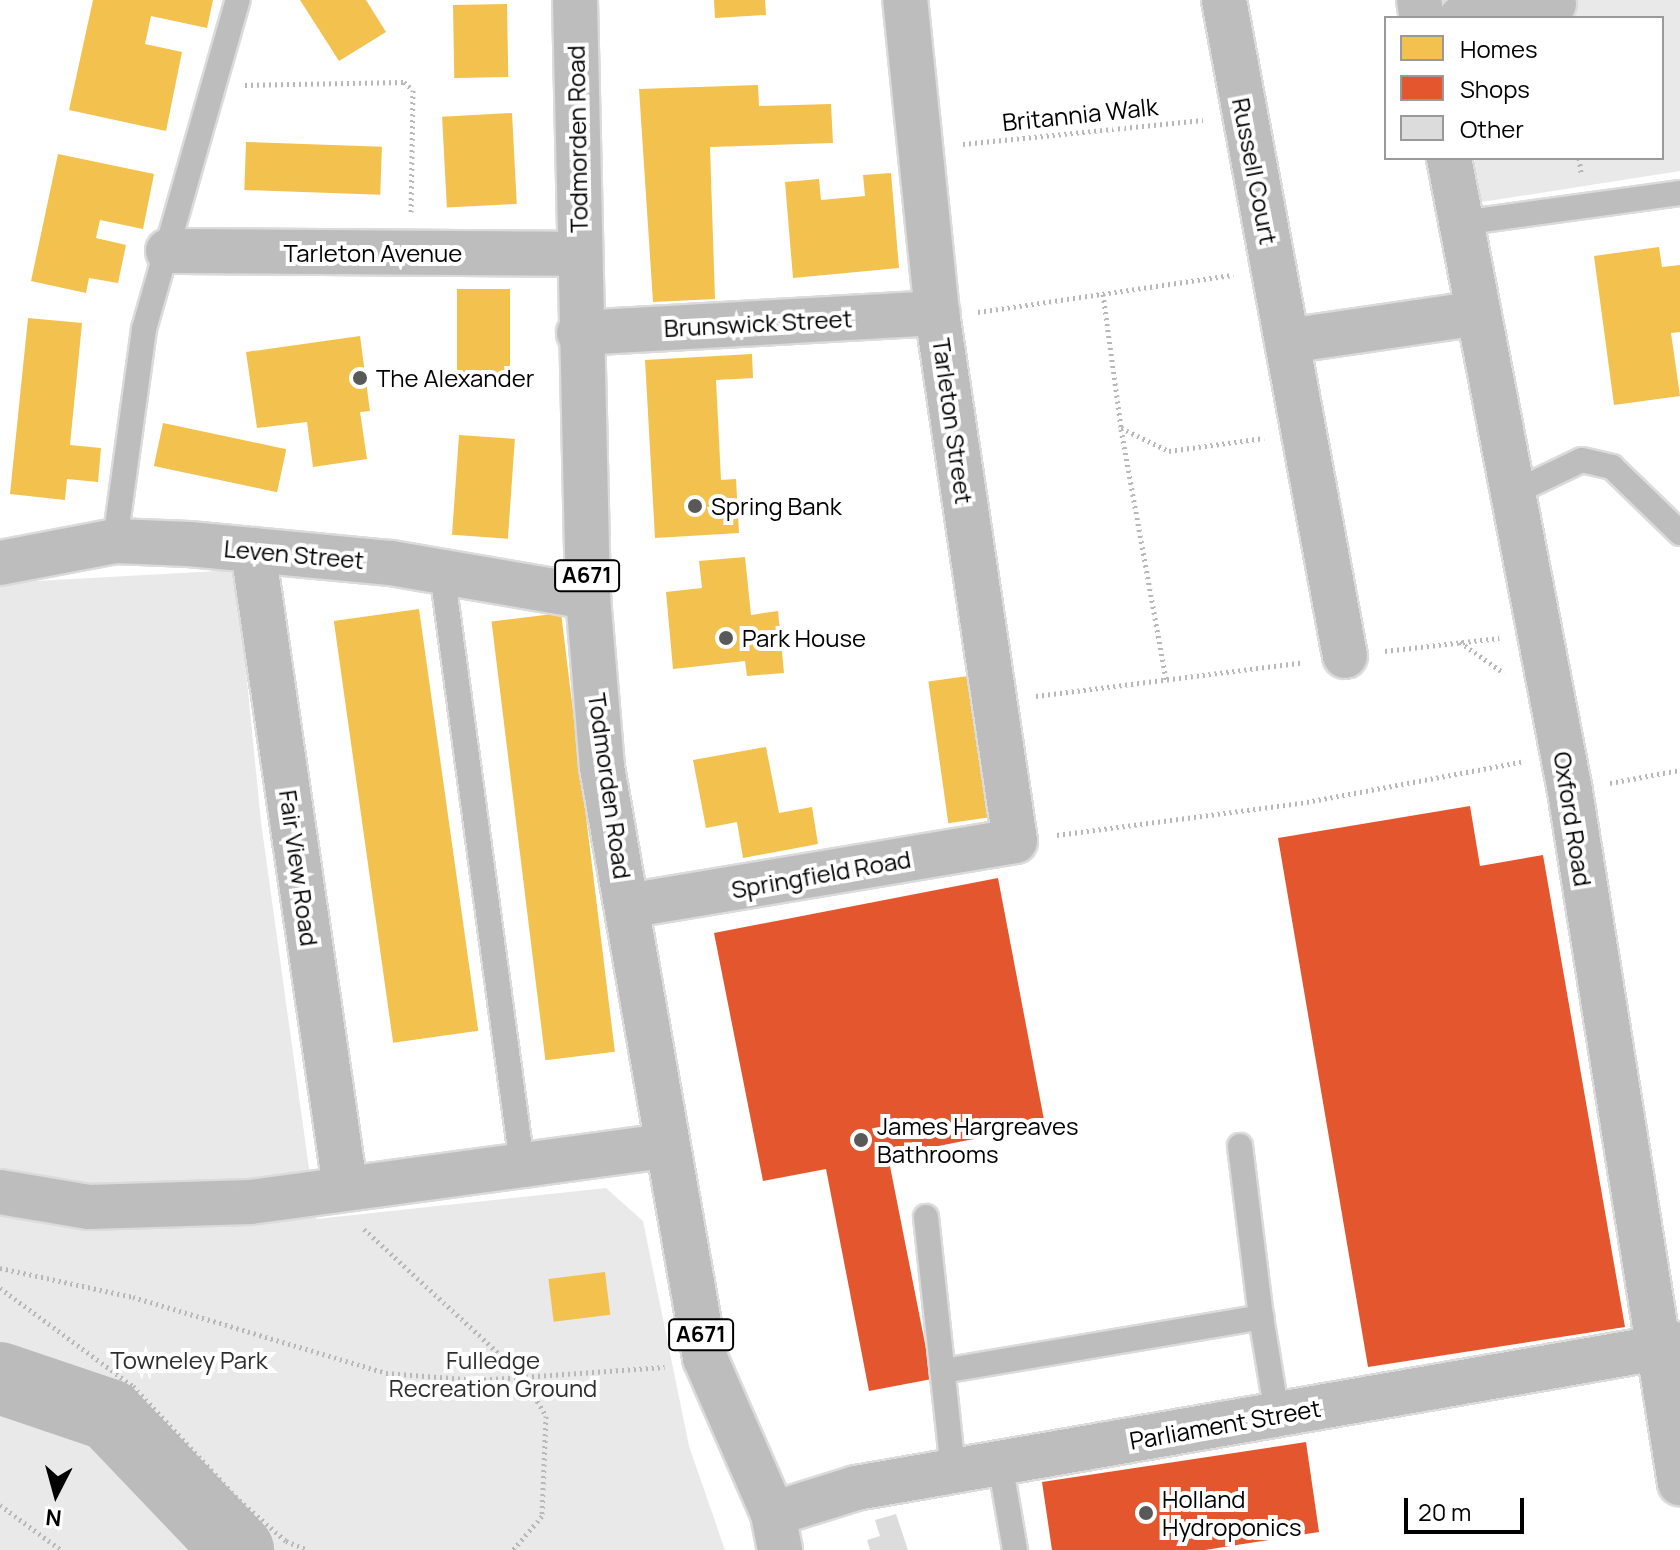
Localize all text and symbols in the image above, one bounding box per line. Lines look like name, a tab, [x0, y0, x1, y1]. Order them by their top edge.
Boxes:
legend	[1384, 16, 1664, 160]
text: Homes	[1460, 32, 1538, 65]
street label: Todmorden Road	[561, 45, 593, 233]
text: Shops	[1460, 72, 1530, 105]
street label: Britannia Walk	[1001, 92, 1159, 136]
street label: Russell Court	[1227, 95, 1283, 247]
text: Other	[1460, 112, 1524, 145]
street label: Tarleton Avenue	[284, 239, 462, 267]
street label: Brunswick Street	[663, 304, 853, 342]
street label: Tarleton Street	[927, 336, 979, 506]
place label: The Alexander	[376, 364, 534, 392]
marker: The Alexander	[351, 369, 369, 387]
place label: Spring Bank	[711, 492, 842, 520]
marker: Spring Bank	[686, 497, 704, 515]
street label: Leven Street	[223, 534, 365, 574]
road number: A671	[553, 558, 621, 594]
place label: Park House	[742, 624, 866, 652]
marker: Park House	[717, 629, 735, 647]
street label: Todmorden Road	[583, 691, 637, 881]
street label: Oxford Road	[1548, 750, 1598, 888]
street label: Fair View Road	[274, 788, 324, 948]
street label: Springfield Road	[729, 844, 913, 904]
place label: James Hargreaves Bathrooms	[877, 1112, 1079, 1168]
marker: James Hargreaves Bathrooms	[852, 1131, 870, 1149]
road number: A671	[667, 1317, 735, 1353]
park label: Towneley Park	[110, 1346, 268, 1374]
park label: Fulledge Recreation Ground	[389, 1346, 597, 1402]
street label: Parliament Street	[1127, 1393, 1323, 1455]
north arrow	[16, 1454, 96, 1534]
scale bar	[1408, 1482, 1528, 1532]
place label: Holland Hydroponics	[1162, 1485, 1302, 1541]
text: 20 m	[1418, 1495, 1471, 1528]
text: N	[44, 1502, 63, 1534]
marker: Holland Hydroponics	[1137, 1504, 1155, 1522]

